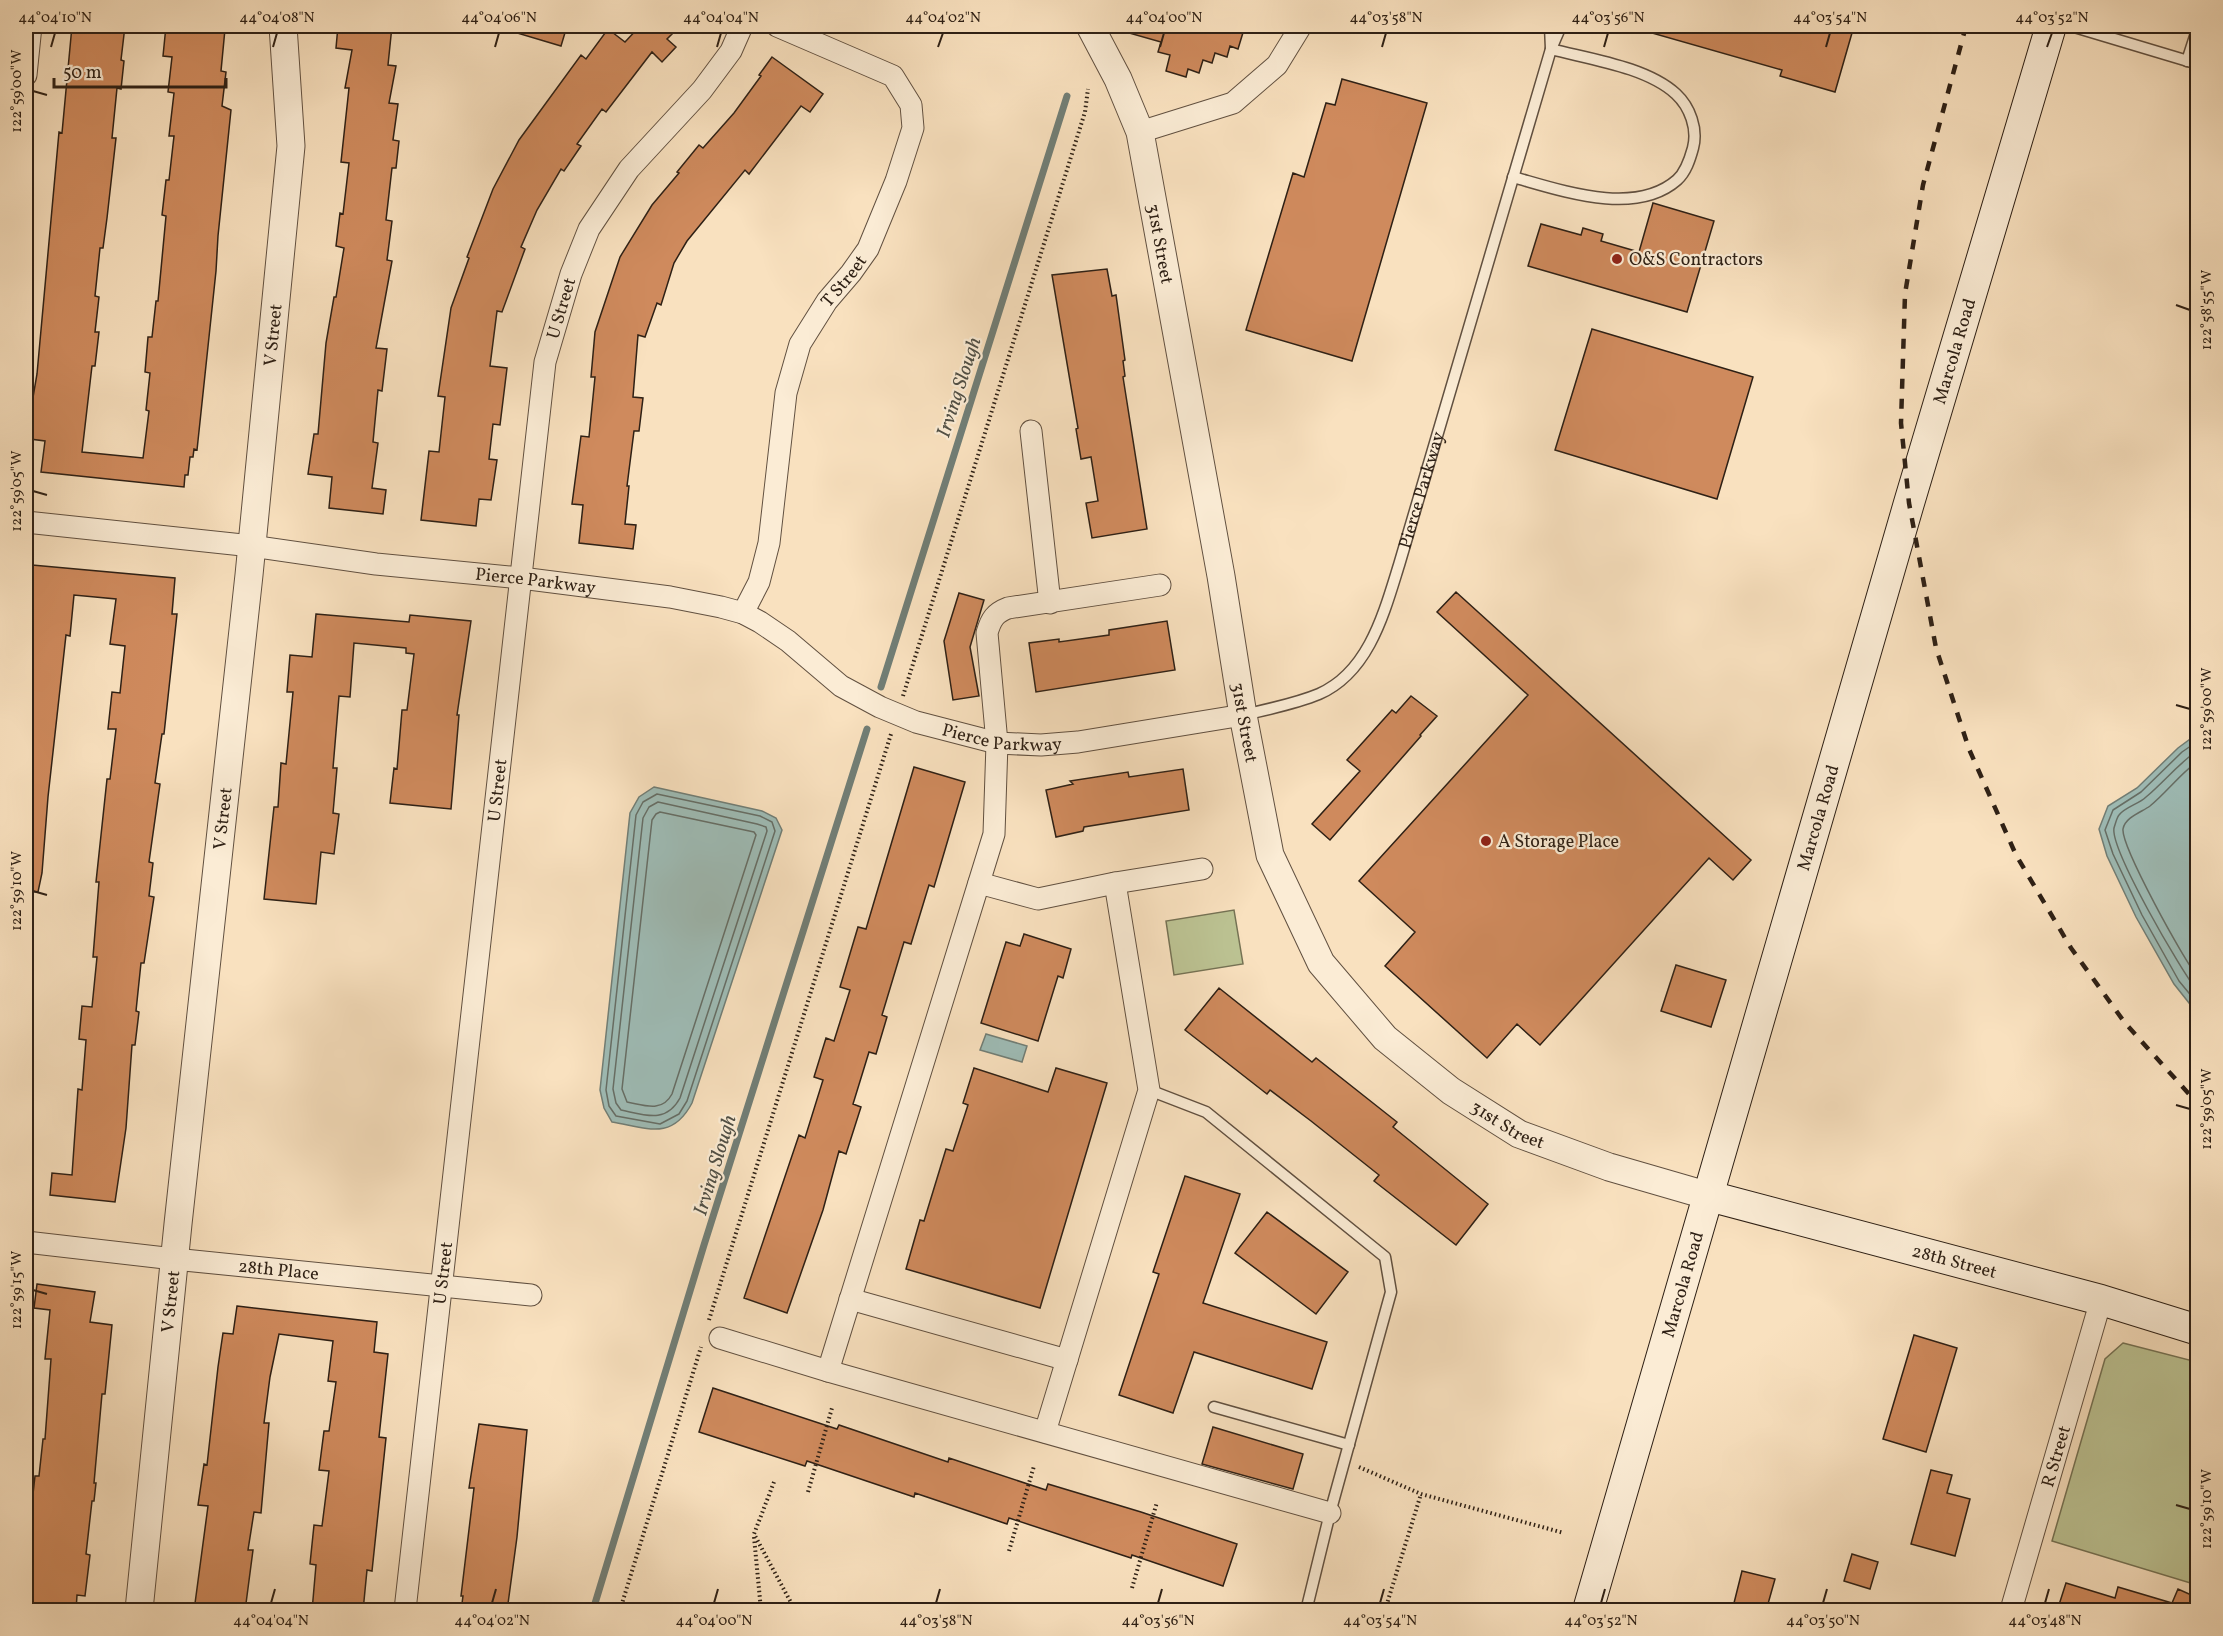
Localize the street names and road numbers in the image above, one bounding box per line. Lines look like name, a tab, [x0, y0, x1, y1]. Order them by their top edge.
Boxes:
street label: 31st Street	[1139, 202, 1179, 286]
street label: T Street	[816, 251, 874, 313]
street label: U Street	[541, 275, 583, 342]
street label: Marcola Road	[1928, 296, 1983, 408]
street label: V Street	[258, 303, 289, 368]
street label: Pierce Parkway	[1393, 429, 1452, 552]
street label: Pierce Parkway	[474, 563, 597, 601]
street label: 31st Street	[1224, 681, 1263, 765]
street label: Pierce Parkway	[939, 718, 1063, 759]
street label: U Street	[483, 758, 514, 823]
street label: Marcola Road	[1792, 762, 1846, 874]
street label: V Street	[208, 786, 240, 851]
street label: 31st Street	[1465, 1095, 1548, 1156]
street label: Marcola Road	[1657, 1229, 1711, 1341]
street label: 28th Street	[1909, 1239, 1999, 1286]
street label: U Street	[428, 1241, 460, 1306]
street label: 28th Place	[237, 1255, 320, 1288]
street label: V Street	[156, 1269, 187, 1334]
street label: R Street	[2036, 1423, 2078, 1491]

